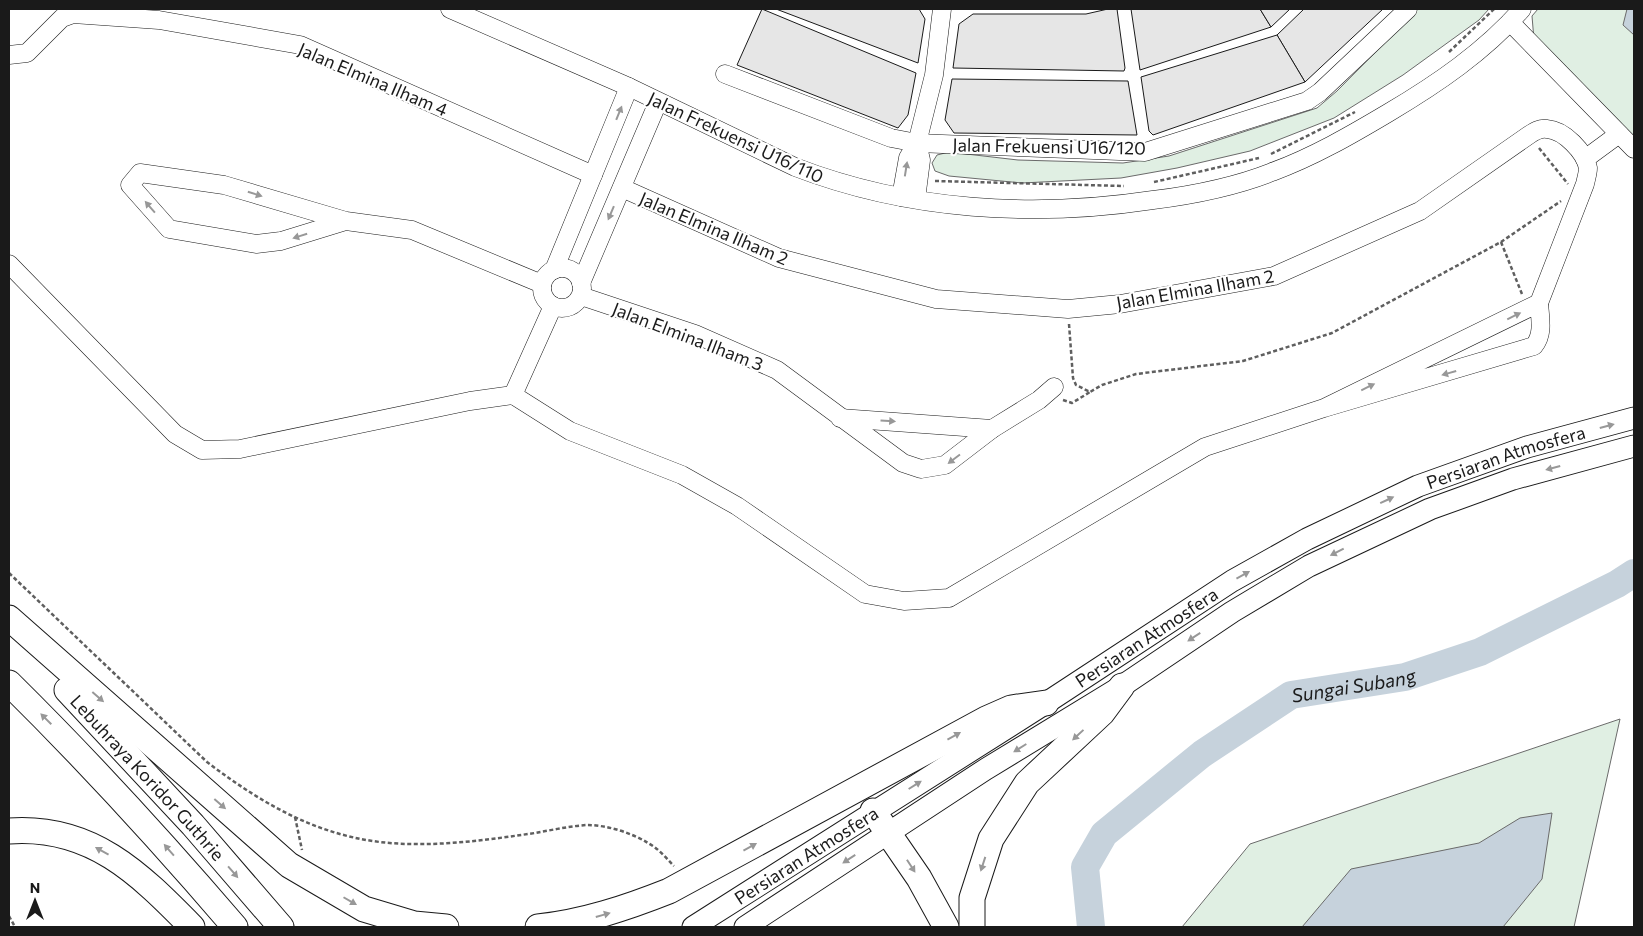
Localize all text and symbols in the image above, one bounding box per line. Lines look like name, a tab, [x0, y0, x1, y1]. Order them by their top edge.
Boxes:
street label: Jalan Elmina Ilham 4	[295, 38, 451, 121]
street label: Jalan Frekuensi U16/110	[645, 87, 827, 187]
one-way arrow	[615, 106, 623, 120]
street label: Jalan Frekuensi U16/120	[952, 133, 1146, 159]
one-way arrow	[902, 160, 910, 176]
street label: Jalan Elmina Ilham 2	[636, 187, 792, 269]
one-way arrow	[247, 190, 262, 198]
one-way arrow	[144, 201, 155, 214]
one-way arrow	[607, 206, 615, 221]
one-way arrow	[292, 232, 307, 240]
street label: Jalan Elmina Ilham 2	[1114, 264, 1276, 314]
street label: Jalan Elmina Ilham 3	[609, 297, 767, 375]
one-way arrow	[1507, 312, 1522, 320]
one-way arrow	[1441, 369, 1457, 377]
one-way arrow	[1361, 383, 1375, 391]
one-way arrow	[880, 418, 896, 426]
street label: Persiaran Atmosfera	[1423, 421, 1588, 493]
one-way arrow	[1600, 421, 1615, 429]
one-way arrow	[948, 453, 961, 464]
one-way arrow	[1546, 464, 1561, 472]
one-way arrow	[1380, 496, 1395, 504]
one-way arrow	[1330, 548, 1344, 556]
one-way arrow	[1236, 571, 1251, 579]
street label: Persiaran Atmosfera	[1071, 583, 1222, 692]
one-way arrow	[1188, 632, 1201, 642]
water label: Sungai Subang	[1290, 663, 1419, 706]
street label: Lebuhraya Koridor Guthrie	[66, 690, 229, 865]
one-way arrow	[91, 691, 104, 702]
one-way arrow	[40, 714, 52, 726]
one-way arrow	[1072, 729, 1084, 741]
one-way arrow	[948, 732, 961, 741]
one-way arrow	[1014, 744, 1027, 753]
one-way arrow	[908, 780, 921, 790]
one-way arrow	[213, 798, 225, 810]
street label: Persiaran Atmosfera	[730, 801, 882, 909]
one-way arrow	[743, 843, 757, 852]
one-way arrow	[163, 845, 175, 857]
one-way arrow	[95, 847, 110, 855]
one-way arrow	[842, 855, 856, 864]
one-way arrow	[979, 857, 986, 872]
one-way arrow	[906, 859, 915, 872]
one-way arrow	[228, 865, 239, 878]
north arrow	[10, 876, 60, 926]
text: N	[30, 879, 40, 896]
one-way arrow	[343, 896, 356, 905]
one-way arrow	[595, 910, 610, 918]

